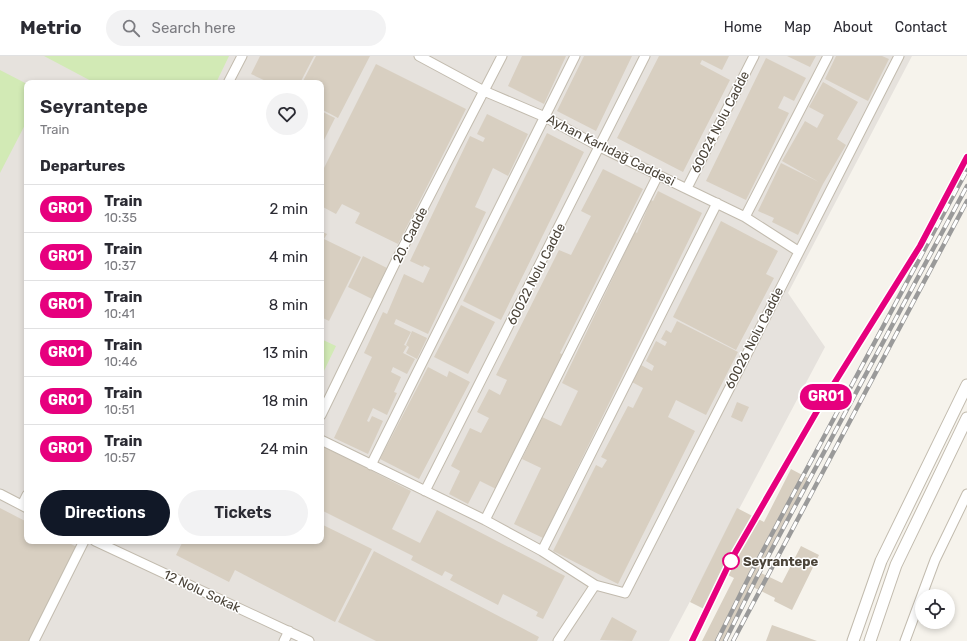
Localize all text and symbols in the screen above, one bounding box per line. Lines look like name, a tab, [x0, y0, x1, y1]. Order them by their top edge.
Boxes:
search box	[106, 10, 386, 46]
text: Metrio	[20, 16, 82, 39]
icon: search	[120, 17, 142, 39]
text: Search here	[152, 19, 236, 37]
text: Home	[724, 19, 762, 36]
text: Map	[784, 19, 811, 36]
text: About	[833, 19, 873, 36]
text: Contact	[895, 19, 947, 36]
street label: 60024 Nolu Cadde	[688, 69, 752, 175]
button: heart	[266, 93, 308, 135]
text: Seyrantepe	[40, 95, 148, 118]
street label: Ayhan Karlıdağ Caddesi	[544, 111, 678, 190]
text: Train	[40, 122, 70, 137]
text: Departures	[40, 157, 125, 175]
text: Train	[104, 192, 142, 210]
text: GR01	[48, 200, 84, 217]
text: 2 min	[269, 200, 308, 218]
street label: 20. Cadde	[390, 205, 430, 265]
text: 10:35	[104, 210, 137, 225]
street label: 60022 Nolu Cadde	[504, 221, 568, 327]
text: Train	[104, 240, 142, 258]
text: GR01	[48, 248, 84, 265]
text: 4 min	[269, 248, 308, 266]
text: 10:37	[104, 258, 136, 273]
street label: 60026 Nolu Cadde	[722, 285, 786, 391]
text: Train	[104, 288, 142, 306]
text: GR01	[48, 296, 84, 313]
text: 8 min	[269, 296, 308, 314]
text: 10:41	[104, 306, 135, 321]
text: Train	[104, 336, 142, 354]
text: GR01	[48, 344, 84, 361]
text: 13 min	[263, 344, 308, 362]
text: 10:46	[104, 354, 137, 369]
text: Train	[104, 384, 142, 402]
line badge: GR01	[798, 384, 854, 410]
text: GR01	[808, 388, 844, 405]
text: GR01	[48, 392, 84, 409]
text: 18 min	[262, 392, 308, 410]
text: 10:51	[104, 402, 134, 417]
text: Train	[104, 432, 142, 450]
text: GR01	[48, 440, 84, 457]
text: 24 min	[260, 440, 308, 458]
text: 10:57	[104, 450, 136, 465]
button: Directions	[40, 490, 170, 536]
button: Tickets	[178, 490, 308, 536]
marker: Seyrantepe	[722, 552, 740, 570]
place label: Seyrantepe	[743, 554, 819, 569]
street label: 12 Nolu Sokak	[161, 567, 243, 615]
map controls	[915, 589, 955, 629]
button: locate	[915, 589, 955, 629]

